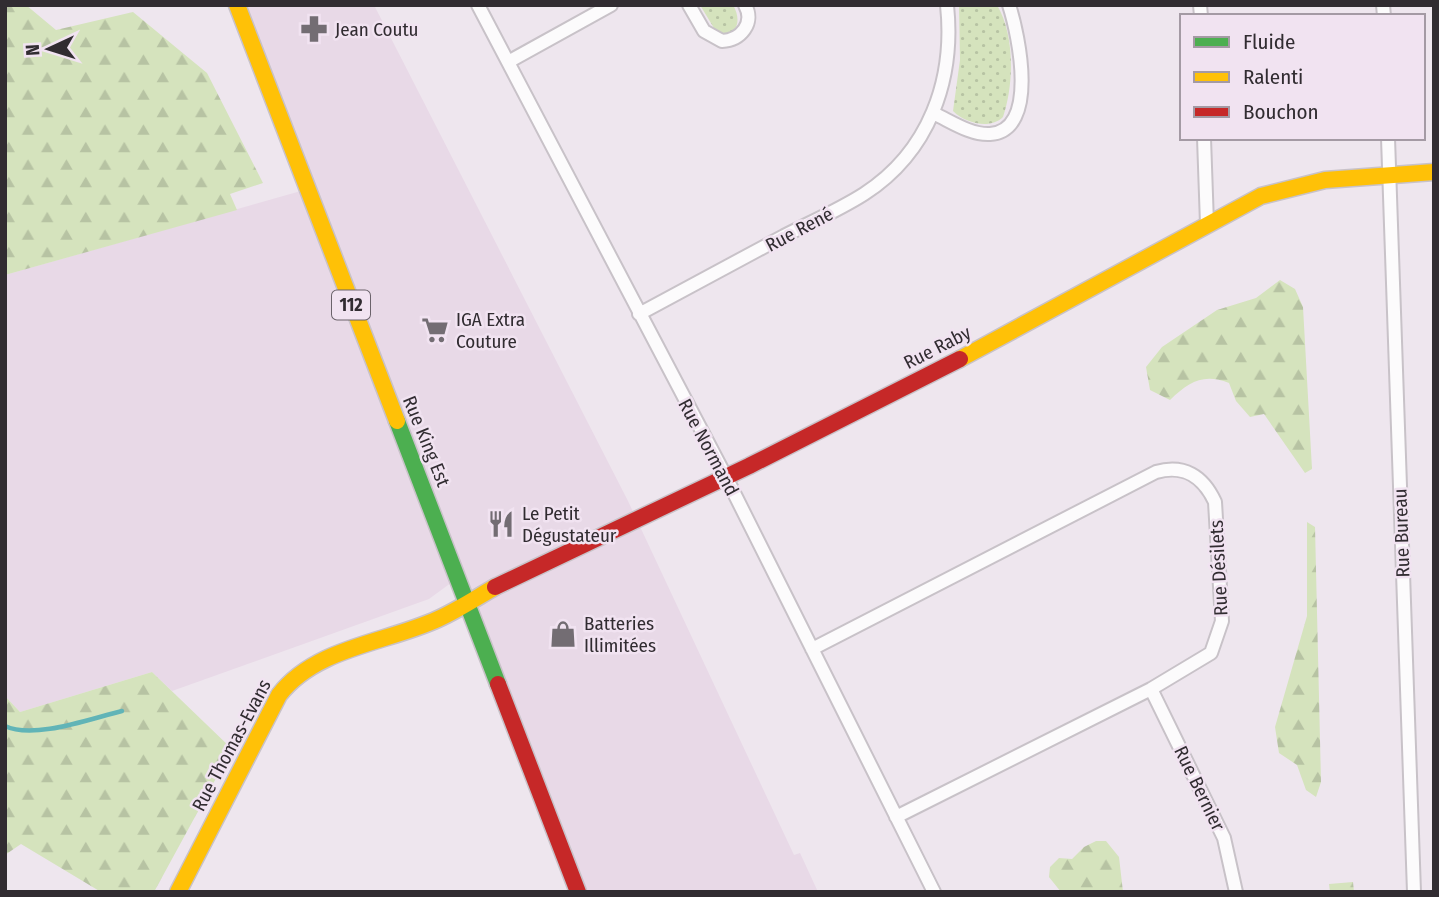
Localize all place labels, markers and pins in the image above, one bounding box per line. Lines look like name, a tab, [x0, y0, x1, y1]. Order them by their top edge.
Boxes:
pharmacy icon: Jean Coutu	[299, 14, 329, 44]
place label: Jean Coutu	[335, 18, 419, 41]
place label: IGA Extra Couture	[456, 308, 525, 353]
supermarket icon: IGA Extra Couture	[420, 315, 450, 345]
place label: Le Petit Dégustateur	[522, 502, 617, 547]
restaurant icon: Le Petit Dégustateur	[486, 509, 516, 539]
place label: Batteries Illimitées	[584, 612, 656, 657]
shop icon: Batteries Illimitées	[548, 619, 578, 649]

